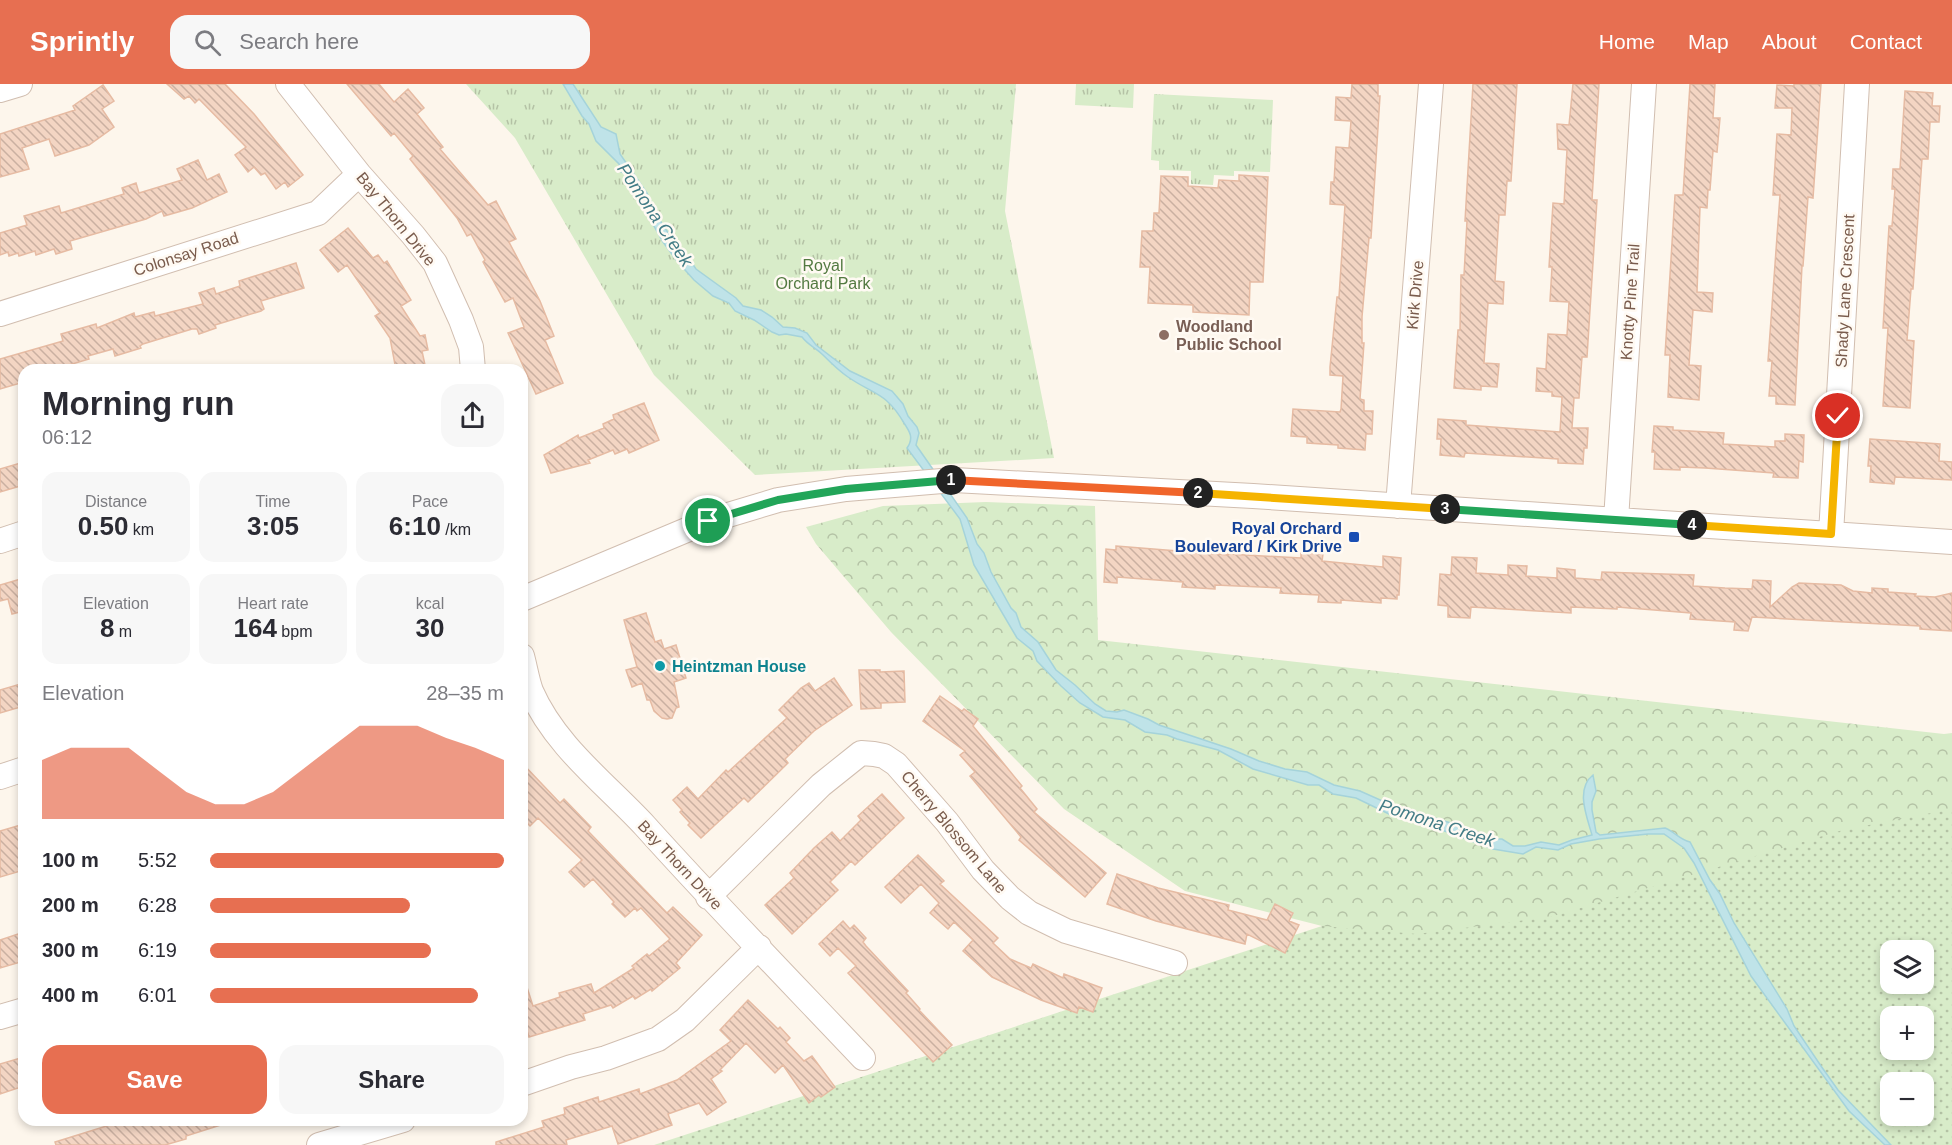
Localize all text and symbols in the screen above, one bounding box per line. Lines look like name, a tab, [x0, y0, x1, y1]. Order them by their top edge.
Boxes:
search box	[170, 15, 590, 69]
text: Sprintly	[30, 26, 134, 57]
icon: search	[191, 26, 224, 59]
text: Search here	[239, 29, 359, 54]
text: Home	[1599, 30, 1655, 53]
text: Map	[1688, 30, 1729, 53]
text: About	[1762, 30, 1817, 53]
text: Contact	[1850, 30, 1922, 53]
water label: Pomona Creek	[613, 160, 697, 271]
street label: Bay Thorn Drive	[353, 169, 439, 269]
street label: Shady Lane Crescent	[1832, 213, 1858, 368]
street label: Colonsay Road	[131, 229, 241, 279]
street label: Knotty Pine Trail	[1617, 243, 1643, 361]
park label: Royal Orchard Park	[775, 257, 872, 292]
street label: Kirk Drive	[1404, 260, 1426, 330]
place label: Woodland Public School	[1176, 318, 1282, 353]
marker: Woodland Public School	[1157, 328, 1171, 342]
button: share	[441, 384, 504, 447]
text: Morning run	[42, 385, 234, 422]
pin	[1812, 390, 1863, 441]
icon: check	[1821, 399, 1854, 432]
text: 06:12	[42, 426, 92, 448]
pin: 1	[936, 465, 966, 495]
text: 1	[947, 471, 955, 488]
pin: 2	[1183, 478, 1213, 508]
text: 2	[1194, 484, 1202, 501]
text: Distance	[85, 493, 147, 510]
text: Time	[256, 493, 290, 510]
text: Pace	[412, 493, 448, 510]
pin: 3	[1430, 494, 1460, 524]
pin	[682, 495, 733, 546]
text: 3	[1441, 500, 1449, 517]
icon: arrive	[691, 504, 724, 537]
pin: 4	[1677, 510, 1707, 540]
text: 0.50	[78, 511, 128, 541]
text: 3:05	[247, 511, 299, 541]
text: 6:10	[389, 511, 441, 541]
text: 4	[1688, 516, 1696, 533]
place label: Royal Orchard Boulevard / Kirk Drive	[1175, 520, 1342, 555]
text: km	[128, 521, 154, 538]
text: /km	[441, 521, 471, 538]
marker: Royal Orchard Boulevard / Kirk Drive	[1347, 530, 1361, 544]
text: Elevation	[83, 595, 149, 612]
text: Heart rate	[237, 595, 309, 612]
text: kcal	[416, 595, 444, 612]
text: 8	[100, 613, 114, 643]
text: 164	[234, 613, 277, 643]
text: 30	[416, 613, 444, 643]
text: m	[114, 623, 132, 640]
text: bpm	[277, 623, 312, 640]
place label: Heintzman House	[672, 658, 806, 675]
marker: Heintzman House	[653, 659, 667, 673]
text: Elevation	[42, 682, 124, 704]
text: 28–35 m	[426, 682, 504, 704]
street label: Cherry Blossom Lane	[898, 768, 1010, 896]
water label: Pomona Creek	[1377, 795, 1498, 851]
street label: Bay Thorn Drive	[634, 817, 726, 913]
text: 100 m	[42, 849, 99, 871]
text: 5:52	[138, 849, 177, 871]
text: 200 m	[42, 894, 99, 916]
text: 6:28	[138, 894, 177, 916]
text: 300 m	[42, 939, 99, 961]
text: 6:19	[138, 939, 177, 961]
map controls	[1880, 940, 1934, 1126]
button: layers	[1880, 940, 1934, 994]
text: 400 m	[42, 984, 99, 1006]
text: 6:01	[138, 984, 177, 1006]
button: +	[1880, 1006, 1934, 1060]
button: Save	[42, 1045, 267, 1114]
button: Share	[279, 1045, 504, 1114]
button: −	[1880, 1072, 1934, 1126]

